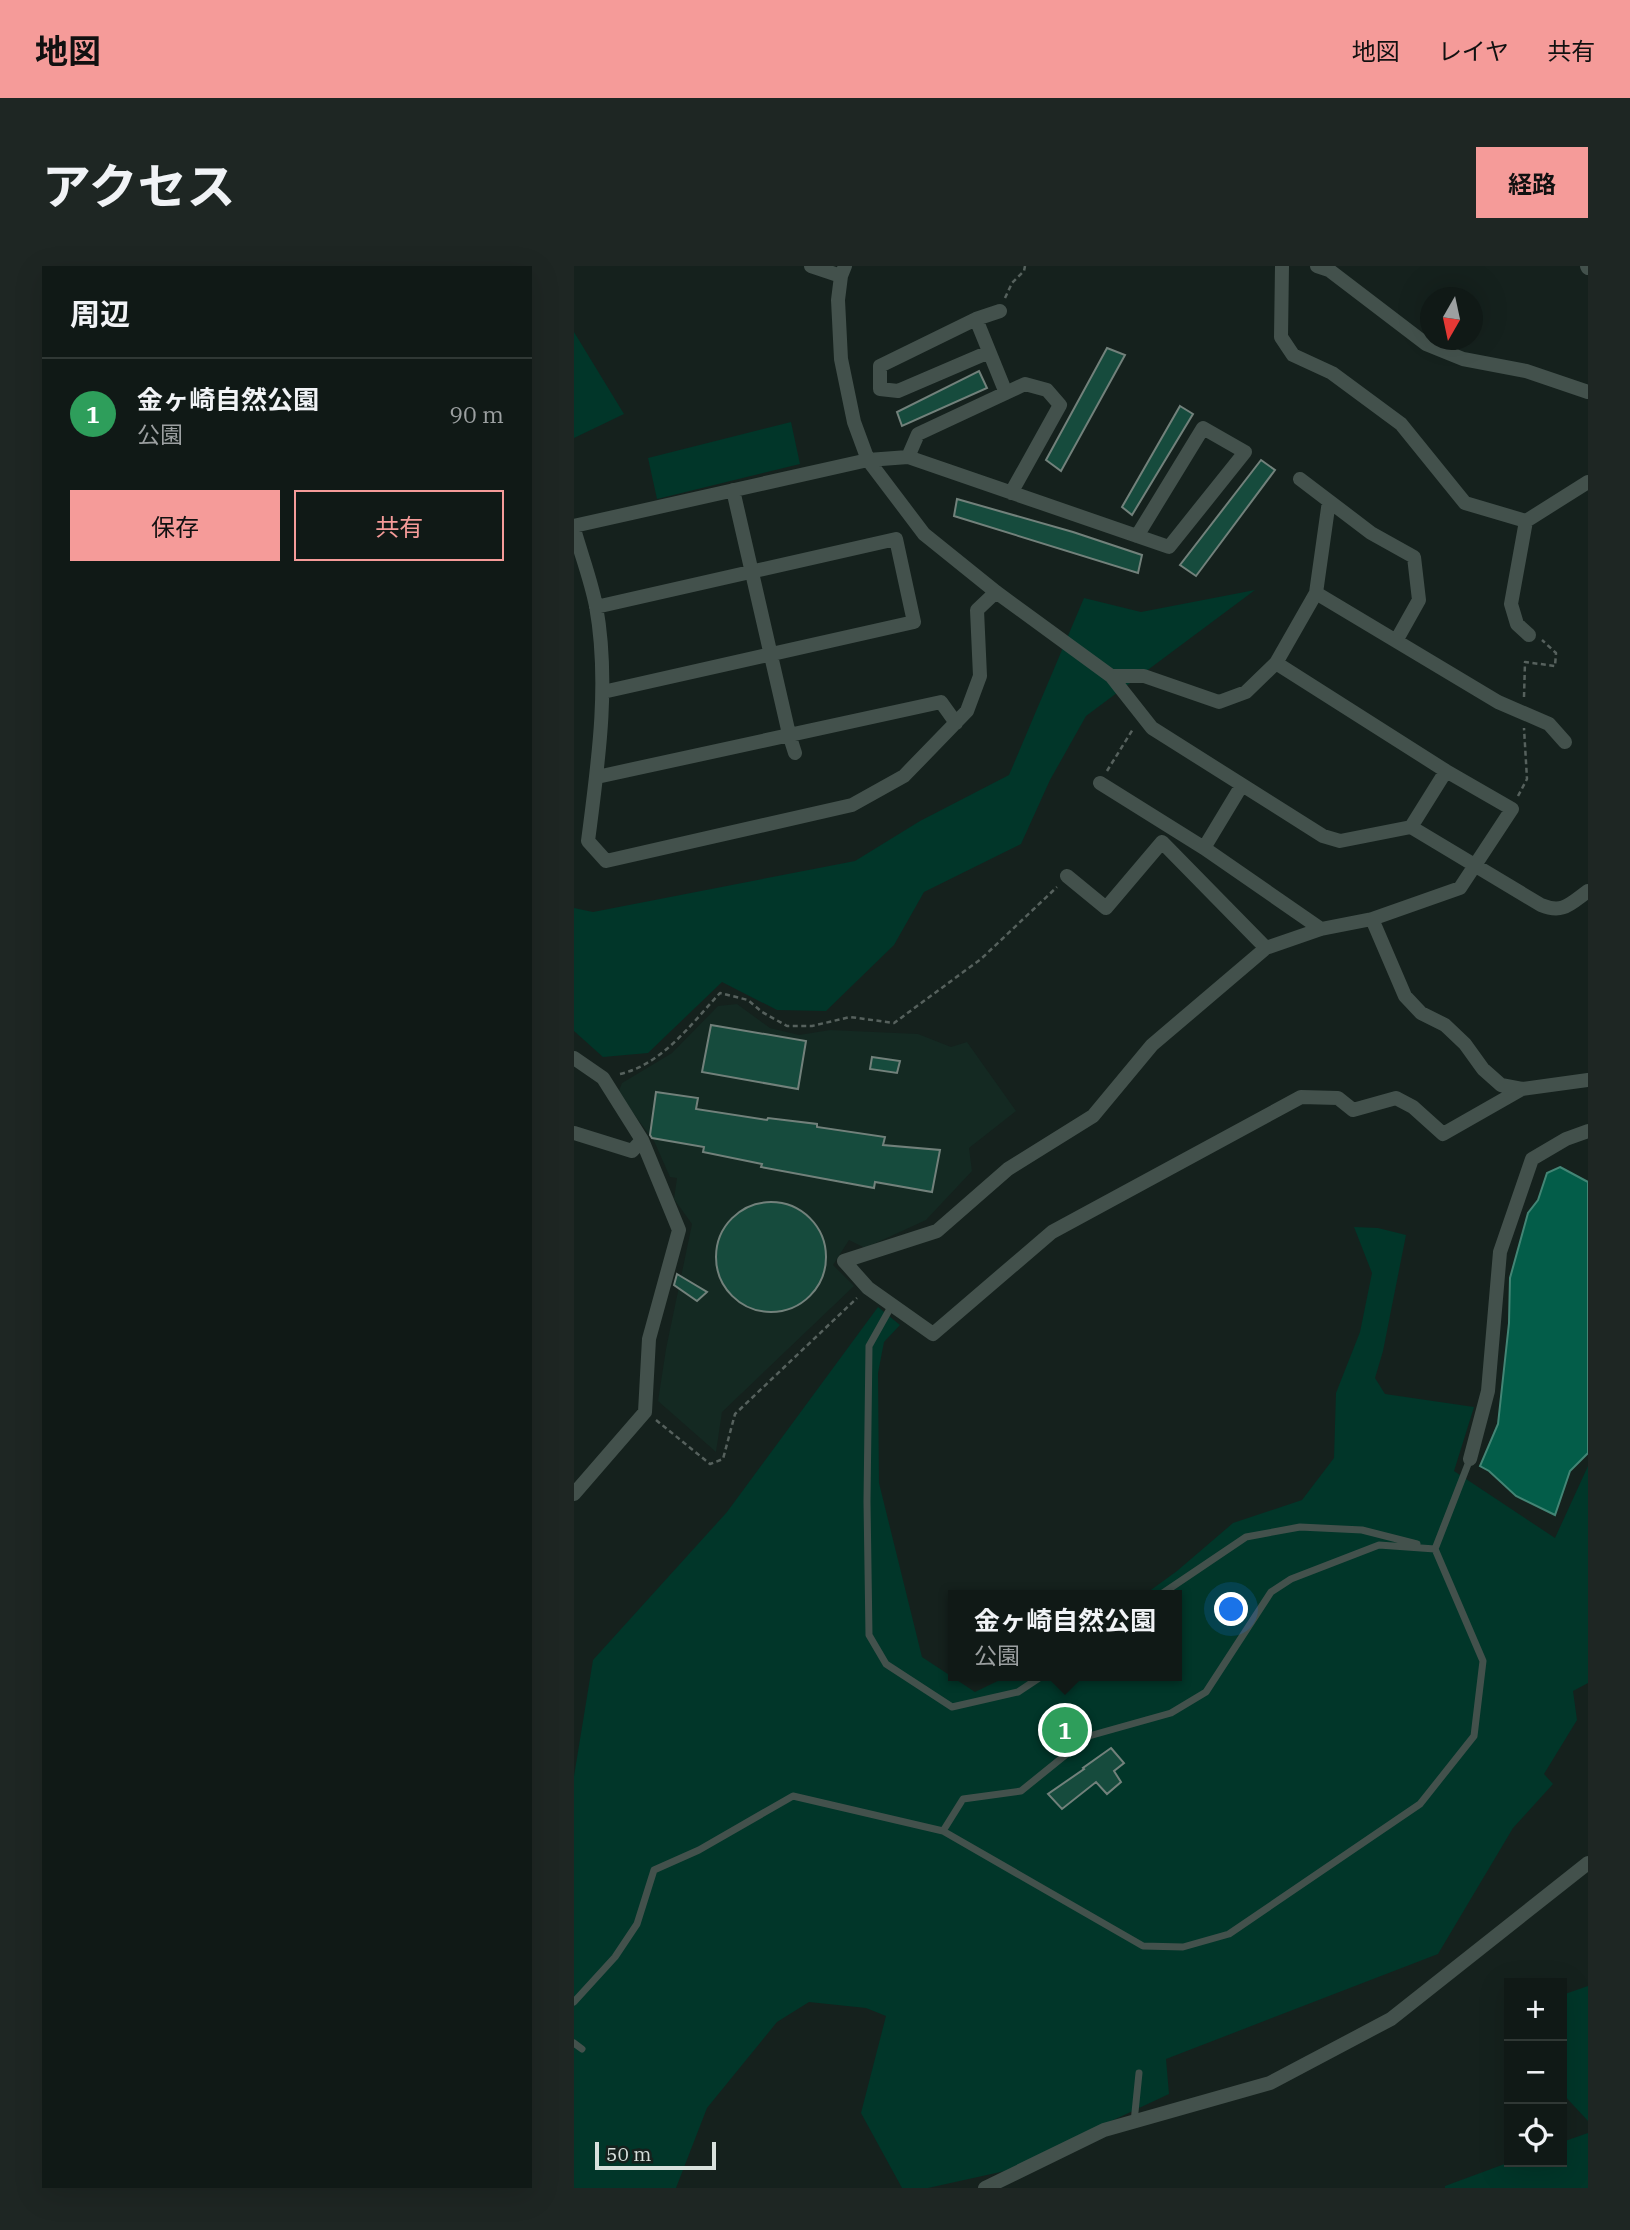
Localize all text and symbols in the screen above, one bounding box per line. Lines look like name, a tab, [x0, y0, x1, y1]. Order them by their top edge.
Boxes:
text: 地図	[35, 29, 101, 72]
text: 地図	[1352, 35, 1400, 67]
text: レイヤ	[1438, 35, 1509, 67]
text: 共有	[1547, 35, 1595, 67]
button: 経路	[1476, 147, 1588, 218]
text: アクセス	[42, 154, 236, 217]
north arrow	[1420, 287, 1483, 350]
text: 周辺	[70, 294, 130, 333]
text: 金ヶ崎自然公園	[137, 382, 319, 416]
text: 1	[86, 399, 100, 429]
text: 90 m	[449, 399, 504, 429]
text: 公園	[137, 419, 183, 449]
button: 保存	[70, 490, 280, 561]
button: 共有	[294, 490, 504, 561]
popup	[948, 1590, 1182, 1681]
your location	[1214, 1592, 1248, 1626]
text: 金ヶ崎自然公園	[974, 1603, 1156, 1637]
text: 公園	[974, 1640, 1020, 1670]
pin: 1	[1042, 1704, 1088, 1756]
map controls	[1504, 1978, 1567, 2167]
button: +	[1504, 1978, 1567, 2041]
button: −	[1504, 2041, 1567, 2104]
button: locate	[1504, 2104, 1567, 2167]
scale bar	[595, 2139, 716, 2171]
text: 50 m	[606, 2142, 651, 2166]

